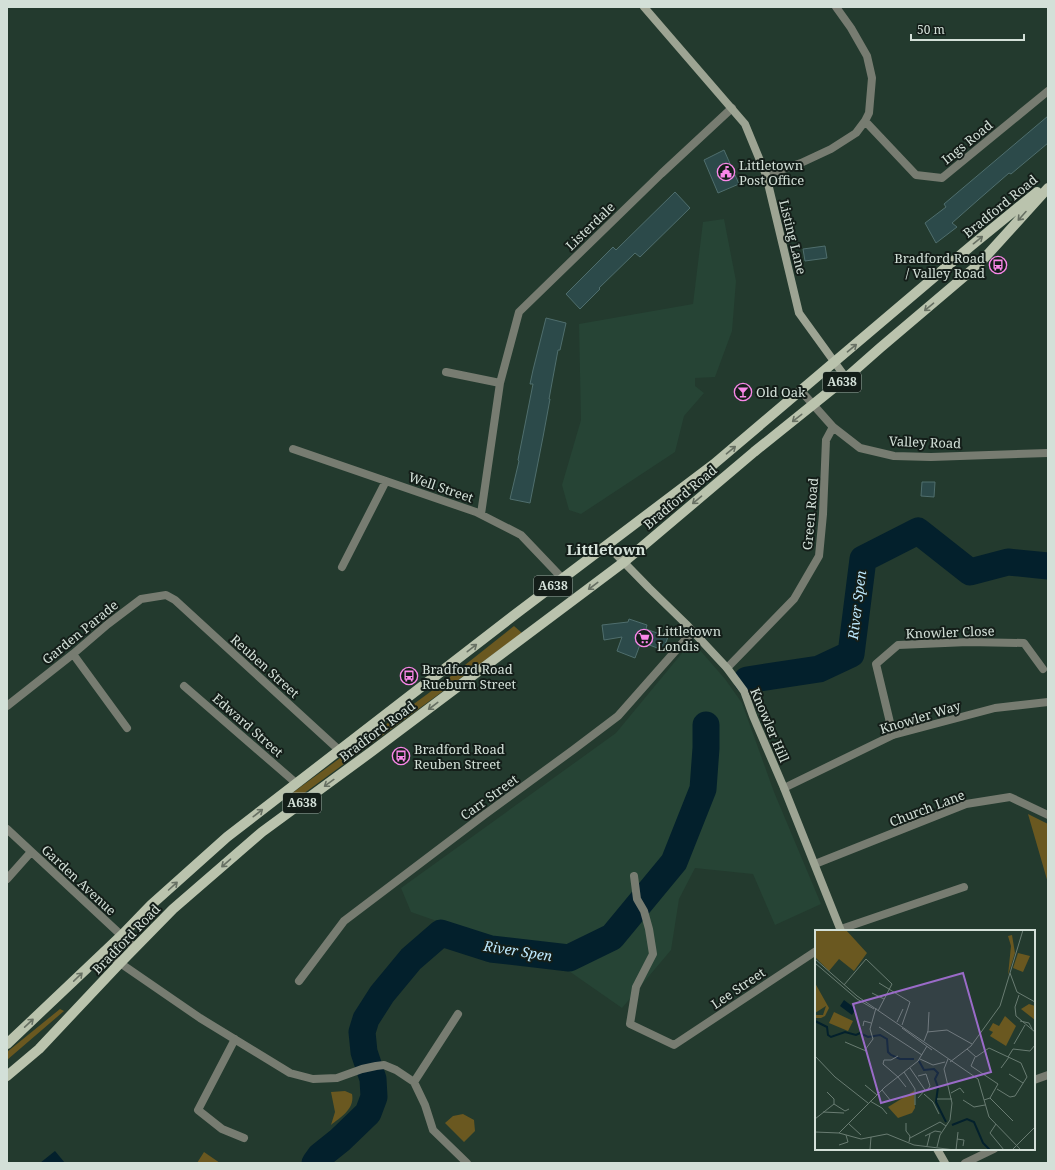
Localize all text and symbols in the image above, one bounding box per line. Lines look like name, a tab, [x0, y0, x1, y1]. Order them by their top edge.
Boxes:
scale bar	[911, 16, 1024, 42]
text: 50 m	[917, 21, 945, 38]
street label: Ings Road	[938, 116, 996, 168]
place label: Littletown Post Office	[739, 156, 804, 189]
public building icon: Littletown Post Office	[716, 162, 736, 182]
street label: Bradford Road	[959, 170, 1041, 242]
street label: Listerdale	[561, 198, 619, 254]
street label: Listing Lane	[775, 198, 811, 276]
one-way arrow	[1018, 211, 1027, 221]
one-way arrow	[973, 236, 983, 245]
place label: Bradford Road / Valley Road	[894, 249, 985, 282]
bus stop icon: Bradford Road / Valley Road	[988, 255, 1008, 275]
one-way arrow	[923, 302, 934, 311]
one-way arrow	[846, 343, 857, 352]
road number: A638	[823, 372, 861, 392]
bar icon: Old Oak	[733, 382, 753, 402]
place label: Old Oak	[756, 383, 806, 401]
one-way arrow	[792, 413, 803, 422]
street label: Valley Road	[889, 432, 961, 452]
one-way arrow	[725, 445, 736, 454]
street label: Bradford Road	[639, 461, 721, 533]
street label: Well Street	[406, 468, 476, 507]
street label: Green Road	[798, 477, 822, 551]
one-way arrow	[691, 496, 702, 505]
district label: Littletown	[566, 539, 646, 559]
water label: River Spen	[843, 569, 870, 641]
road number: A638	[534, 576, 572, 596]
one-way arrow	[587, 581, 598, 590]
street label: Garden Parade	[38, 596, 122, 668]
street label: Knowler Close	[905, 621, 995, 643]
place label: Littletown Londis	[657, 622, 722, 655]
supermarket icon: Littletown Londis	[634, 628, 654, 648]
street label: Reuben Street	[227, 630, 304, 702]
one-way arrow	[466, 644, 477, 652]
place label: Bradford Road Rueburn Street	[422, 660, 517, 693]
bus stop icon: Bradford Road Rueburn Street	[399, 666, 419, 686]
street label: Knowler Hill	[746, 685, 794, 765]
street label: Edward Street	[209, 689, 288, 761]
street label: Bradford Road	[335, 696, 419, 766]
street label: Knowler Way	[877, 696, 963, 738]
one-way arrow	[427, 702, 438, 710]
place label: Bradford Road Reuben Street	[414, 740, 505, 773]
bus stop icon: Bradford Road Reuben Street	[391, 746, 411, 766]
street label: Carr Street	[457, 770, 522, 824]
one-way arrow	[323, 779, 334, 788]
street label: Church Lane	[887, 785, 967, 831]
road number: A638	[283, 793, 321, 813]
one-way arrow	[252, 808, 263, 817]
street label: Garden Avenue	[38, 841, 120, 919]
one-way arrow	[221, 859, 231, 868]
one-way arrow	[168, 881, 178, 890]
street label: Bradford Road	[88, 900, 164, 978]
inset map	[815, 930, 1035, 1150]
water label: River Spen	[481, 936, 554, 965]
street label: Lee Street	[707, 963, 769, 1013]
one-way arrow	[73, 972, 83, 982]
one-way arrow	[24, 1018, 34, 1028]

